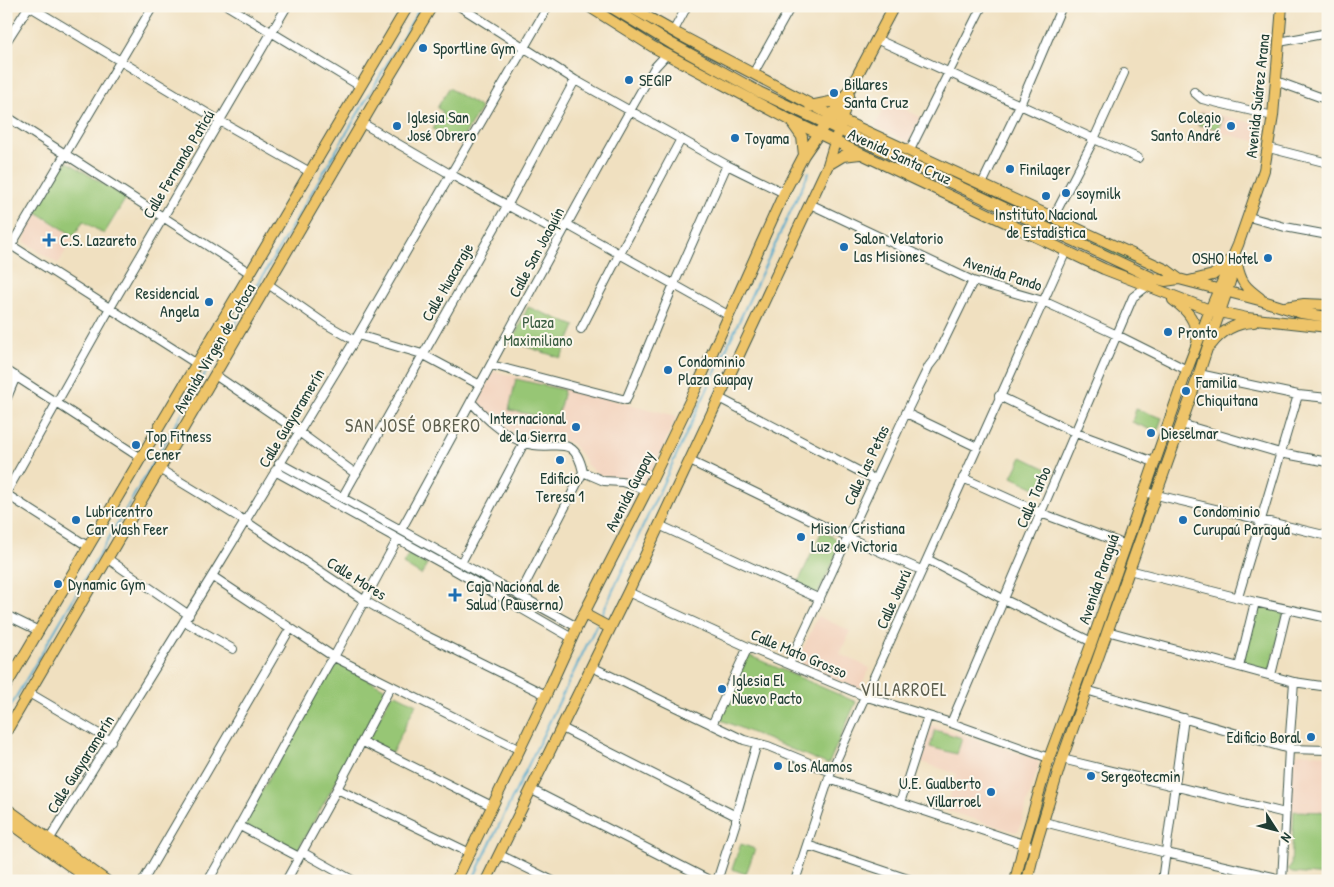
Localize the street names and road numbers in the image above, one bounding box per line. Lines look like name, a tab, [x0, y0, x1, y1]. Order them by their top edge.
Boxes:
street label: Avenida Suárez Arana	[1240, 33, 1274, 159]
street label: Calle Fernando Paticú	[137, 105, 219, 223]
street label: Avenida Santa Cruz	[845, 122, 956, 190]
street label: Calle San Joaquín	[503, 203, 569, 301]
street label: Calle Huacaraje	[416, 238, 479, 325]
street label: Avenida Pando	[961, 250, 1046, 296]
street label: Avenida Virgen de Cotoca	[168, 279, 260, 417]
street label: Calle Guayaramerín	[253, 364, 329, 472]
street label: Calle Las Petas	[838, 421, 894, 509]
street label: Avenida Guapay	[599, 447, 659, 535]
street label: Calle Tarbo	[1010, 462, 1056, 531]
street label: Avenida Paraguá	[1072, 531, 1124, 627]
street label: Calle Mores	[323, 551, 391, 605]
street label: Calle Jaurú	[870, 565, 916, 632]
street label: Calle Mato Grosso	[748, 623, 851, 683]
street label: Calle Guayaramerín	[41, 711, 119, 817]

